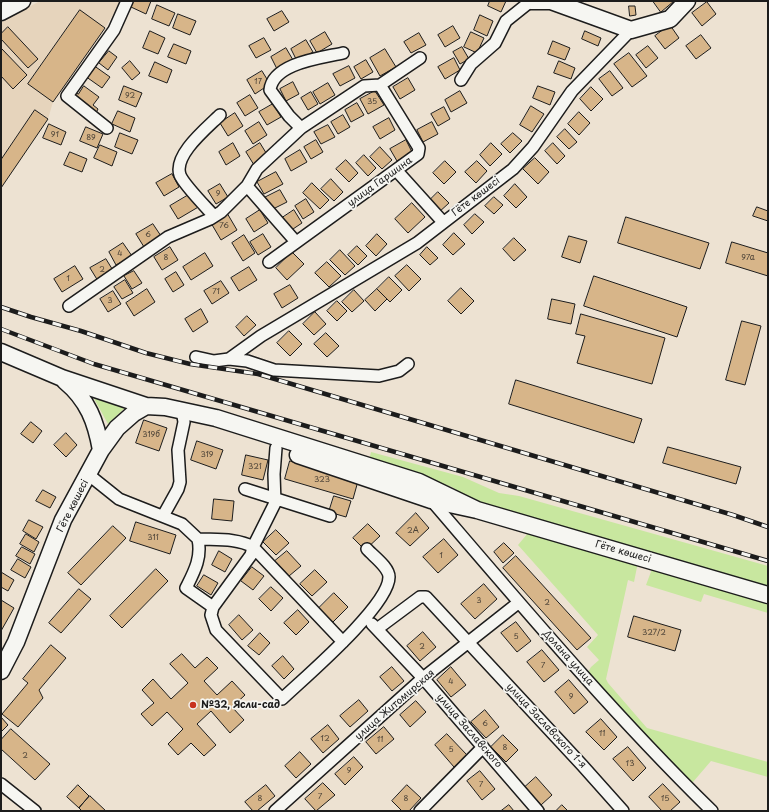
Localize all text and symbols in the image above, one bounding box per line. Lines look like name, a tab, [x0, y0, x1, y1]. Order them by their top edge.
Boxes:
house number: 17	[254, 77, 262, 87]
house number: 92	[125, 91, 135, 101]
house number: 35	[367, 97, 377, 107]
house number: 91	[51, 130, 59, 140]
house number: 89	[86, 133, 96, 143]
street label: улица Гаршина	[345, 154, 415, 210]
street label: Гёте көшесі	[449, 175, 503, 219]
house number: 9	[216, 189, 220, 199]
house number: 76	[219, 221, 229, 231]
house number: 6	[145, 230, 151, 240]
house number: 4	[117, 249, 123, 259]
house number: 8	[164, 253, 168, 263]
house number: 97а	[741, 253, 755, 263]
house number: 2	[99, 265, 105, 275]
house number: 1	[66, 274, 70, 284]
house number: 71	[212, 287, 220, 297]
house number: 3	[107, 296, 113, 306]
house number: 319б	[142, 430, 160, 440]
house number: 319	[200, 450, 214, 460]
house number: 321	[248, 462, 262, 472]
house number: 323	[314, 475, 330, 485]
street label: Гёте көшесі	[55, 478, 91, 534]
house number: 2А	[407, 526, 419, 536]
house number: 311	[147, 533, 159, 543]
street label: Гёте көшесі	[594, 538, 652, 566]
house number: 1	[439, 551, 443, 561]
house number: 3	[476, 596, 482, 606]
house number: 2	[544, 598, 550, 608]
street label: Долана улица	[540, 628, 596, 688]
house number: 327/2	[642, 628, 666, 638]
house number: 5	[513, 632, 519, 642]
house number: 2	[419, 642, 425, 652]
house number: 7	[541, 661, 545, 671]
street label: улица Житомирская	[353, 667, 437, 743]
house number: 4	[448, 677, 454, 687]
street label: улица Заславского 1-я	[503, 681, 589, 771]
street label: улица Заславского	[434, 692, 504, 770]
house number: 9	[569, 692, 573, 702]
place label: №32, Ясли-сад	[201, 699, 280, 711]
marker: №32, Ясли-сад	[188, 700, 198, 710]
house number: 6	[482, 719, 488, 729]
house number: 11	[599, 729, 605, 739]
house number: 12	[320, 734, 330, 744]
house number: 11	[377, 735, 383, 745]
house number: 8	[503, 743, 507, 753]
house number: 5	[448, 745, 454, 755]
house number: 2	[22, 751, 28, 761]
house number: 13	[626, 759, 634, 769]
house number: 9	[347, 766, 351, 776]
house number: 7	[479, 780, 483, 790]
house number: 7	[318, 792, 322, 802]
house number: 8	[258, 794, 262, 804]
house number: 8	[404, 794, 408, 804]
house number: 15	[661, 794, 669, 804]

